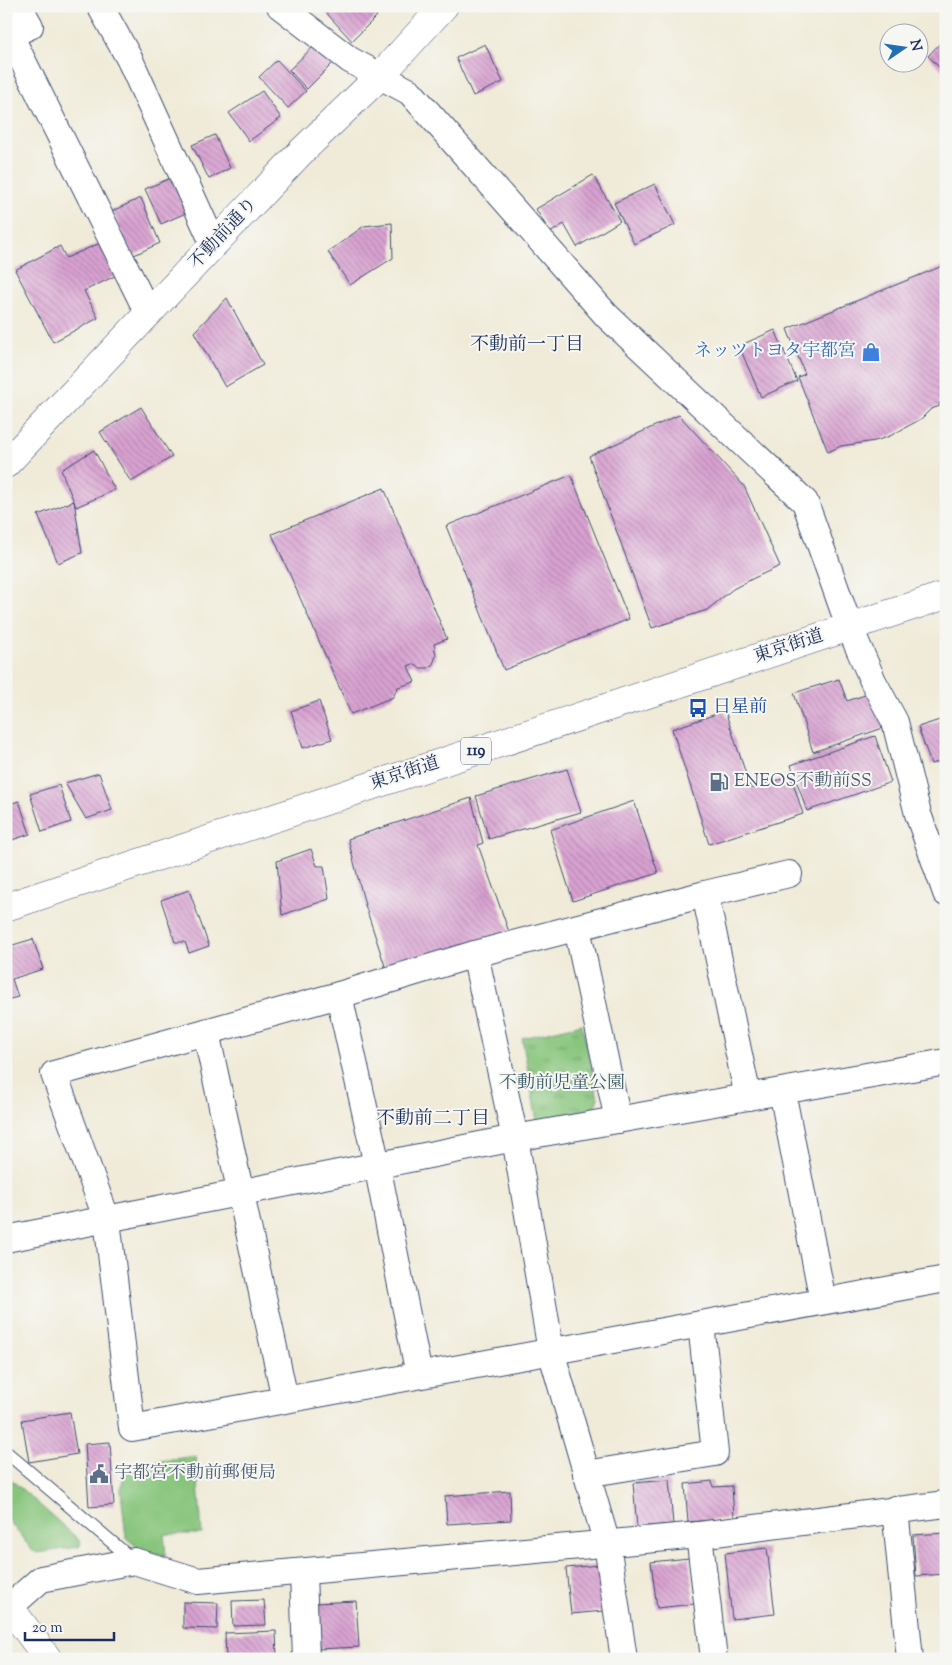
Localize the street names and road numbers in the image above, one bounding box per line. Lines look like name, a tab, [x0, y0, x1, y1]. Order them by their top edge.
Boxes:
street label: 不動前通り	[184, 192, 264, 276]
street label: 東京街道	[751, 624, 827, 670]
road number: 119	[461, 738, 491, 764]
street label: 東京街道	[367, 751, 443, 797]

